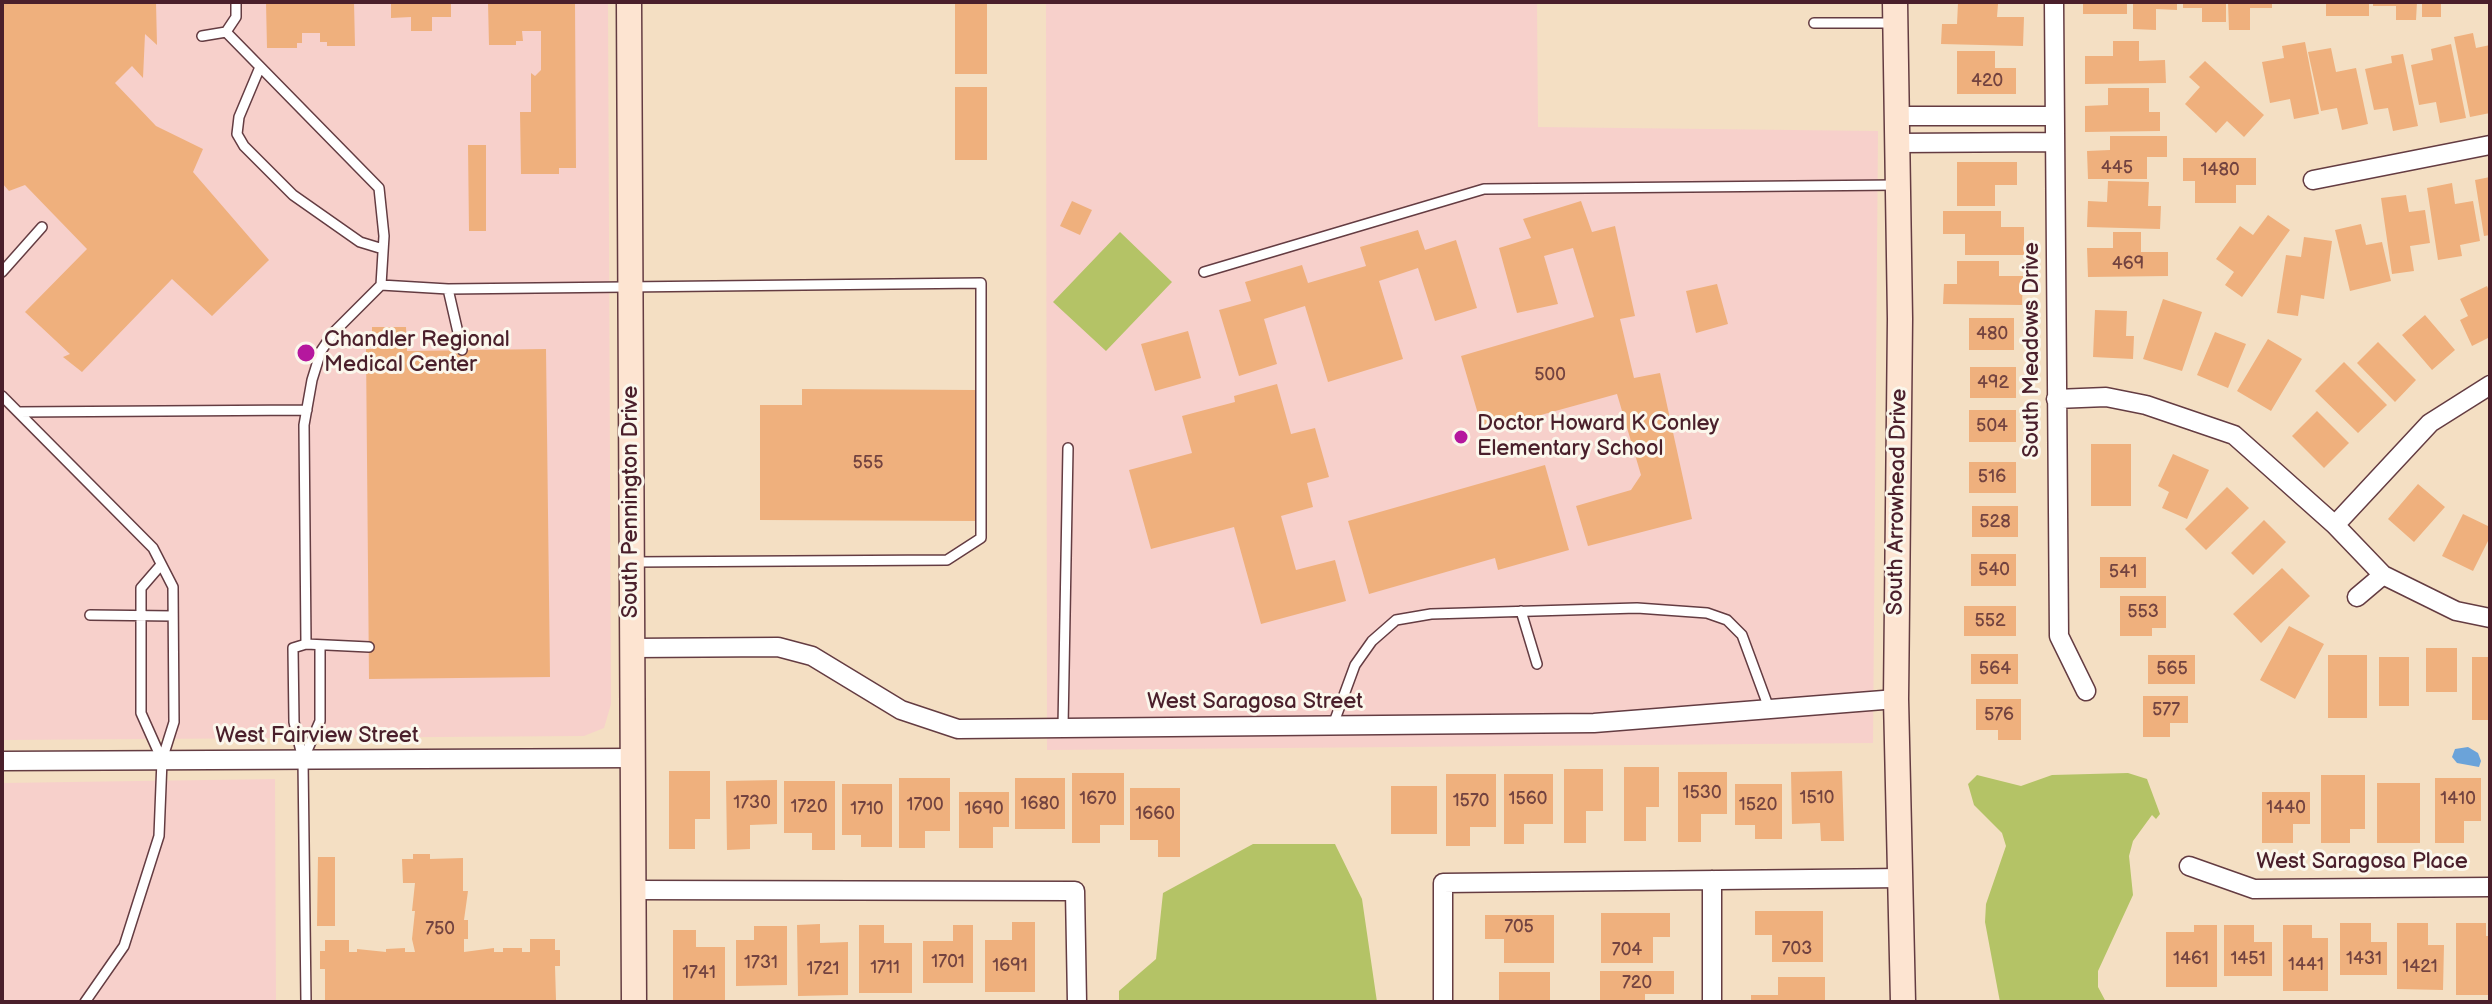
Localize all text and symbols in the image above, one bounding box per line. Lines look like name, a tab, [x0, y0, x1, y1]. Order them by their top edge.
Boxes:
house number: 420	[1971, 70, 2003, 92]
house number: 445	[2101, 157, 2133, 179]
house number: 1480	[2200, 159, 2240, 181]
street label: South Meadows Drive	[2019, 242, 2045, 458]
house number: 469	[2112, 253, 2144, 275]
house number: 480	[1976, 323, 2008, 345]
place label: Chandler Regional Medical Center	[324, 327, 510, 378]
marker: Chandler Regional Medical Center	[295, 342, 317, 364]
house number: 500	[1534, 364, 1566, 386]
house number: 492	[1977, 372, 2009, 394]
street label: South Pennington Drive	[618, 386, 644, 618]
street label: South Arrowhead Drive	[1883, 388, 1913, 616]
place label: Doctor Howard K Conley Elementary School	[1477, 411, 1719, 462]
house number: 504	[1976, 415, 2008, 437]
marker: Doctor Howard K Conley Elementary School	[1452, 428, 1470, 446]
house number: 555	[853, 452, 883, 474]
house number: 516	[1978, 466, 2006, 488]
house number: 528	[1979, 511, 2011, 533]
house number: 540	[1978, 559, 2010, 581]
house number: 541	[2109, 561, 2137, 583]
house number: 553	[2127, 601, 2159, 623]
house number: 552	[1974, 610, 2006, 632]
house number: 564	[1979, 658, 2011, 680]
house number: 565	[2156, 658, 2188, 680]
street label: West Saragosa Street	[1147, 689, 1363, 715]
house number: 577	[2152, 699, 2180, 721]
house number: 576	[1984, 704, 2014, 726]
street label: West Fairview Street	[215, 723, 419, 749]
house number: 1530	[1683, 782, 1721, 804]
house number: 1510	[1800, 787, 1834, 809]
house number: 1670	[1079, 788, 1117, 810]
house number: 1560	[1509, 788, 1547, 810]
house number: 1410	[2440, 788, 2476, 810]
house number: 1570	[1453, 790, 1489, 812]
house number: 1730	[733, 792, 771, 814]
house number: 1680	[1020, 793, 1060, 815]
house number: 1700	[907, 794, 943, 816]
house number: 1520	[1739, 794, 1777, 816]
house number: 1720	[790, 796, 828, 818]
house number: 1440	[2266, 797, 2306, 819]
house number: 1710	[850, 798, 884, 820]
house number: 1690	[965, 798, 1003, 820]
house number: 1660	[1135, 803, 1175, 825]
street label: West Saragosa Place	[2256, 849, 2468, 875]
house number: 705	[1504, 916, 1534, 938]
house number: 750	[425, 918, 455, 940]
house number: 703	[1782, 938, 1812, 960]
house number: 704	[1612, 939, 1642, 961]
house number: 1461	[2173, 948, 2209, 970]
house number: 1451	[2230, 948, 2266, 970]
house number: 1431	[2346, 948, 2382, 970]
house number: 1701	[931, 951, 965, 973]
house number: 1731	[744, 952, 778, 974]
house number: 1441	[2288, 954, 2324, 976]
house number: 1691	[992, 955, 1028, 977]
house number: 1421	[2402, 956, 2438, 978]
house number: 1711	[870, 957, 900, 979]
house number: 1721	[806, 958, 840, 980]
house number: 1741	[682, 962, 716, 984]
house number: 720	[1622, 972, 1652, 994]

